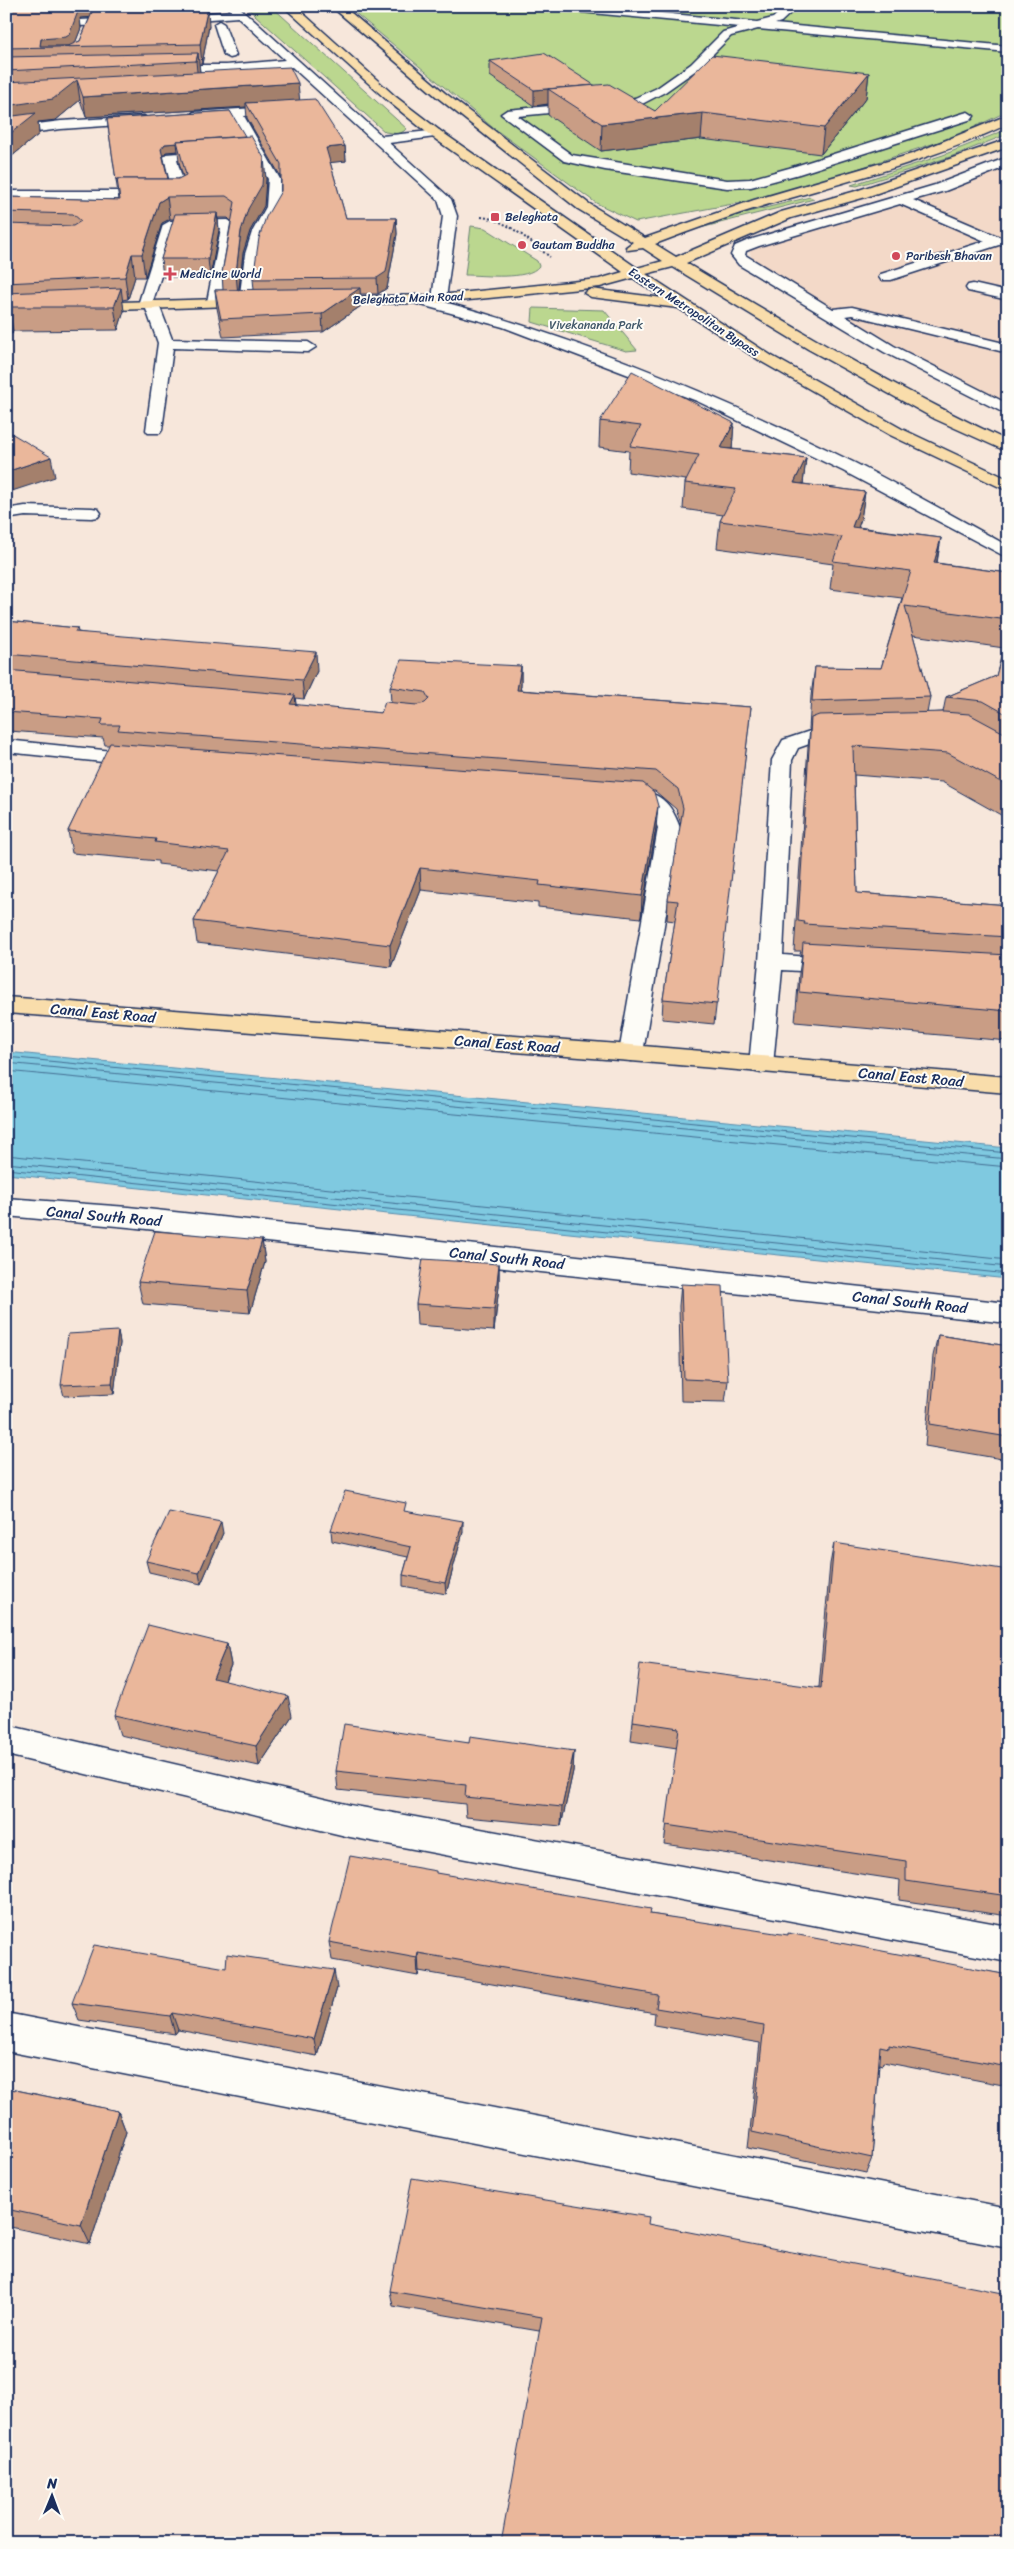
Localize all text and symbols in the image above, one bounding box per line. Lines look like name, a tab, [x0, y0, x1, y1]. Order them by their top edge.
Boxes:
place label: Beleghata	[505, 206, 558, 228]
marker: Beleghata	[489, 211, 501, 223]
place label: Gautam Buddha	[532, 234, 615, 256]
marker: Gautam Buddha	[516, 239, 528, 251]
place label: Paribesh Bhavan	[906, 245, 993, 267]
marker: Paribesh Bhavan	[890, 250, 902, 262]
street label: Eastern Metropolitan Bypass	[624, 261, 764, 363]
place label: Medicine World	[180, 263, 261, 285]
marker: Medicine World	[164, 268, 176, 280]
street label: Beleghata Main Road	[352, 285, 464, 311]
park label: Vivekananda Park	[549, 314, 643, 336]
street label: Canal East Road	[49, 995, 158, 1031]
street label: Canal East Road	[454, 1027, 562, 1061]
street label: Canal East Road	[857, 1059, 966, 1095]
street label: Canal South Road	[45, 1198, 164, 1234]
street label: Canal South Road	[448, 1239, 567, 1277]
street label: Canal South Road	[851, 1283, 970, 1321]
text: N	[46, 2471, 58, 2496]
north arrow	[28, 2472, 78, 2522]

